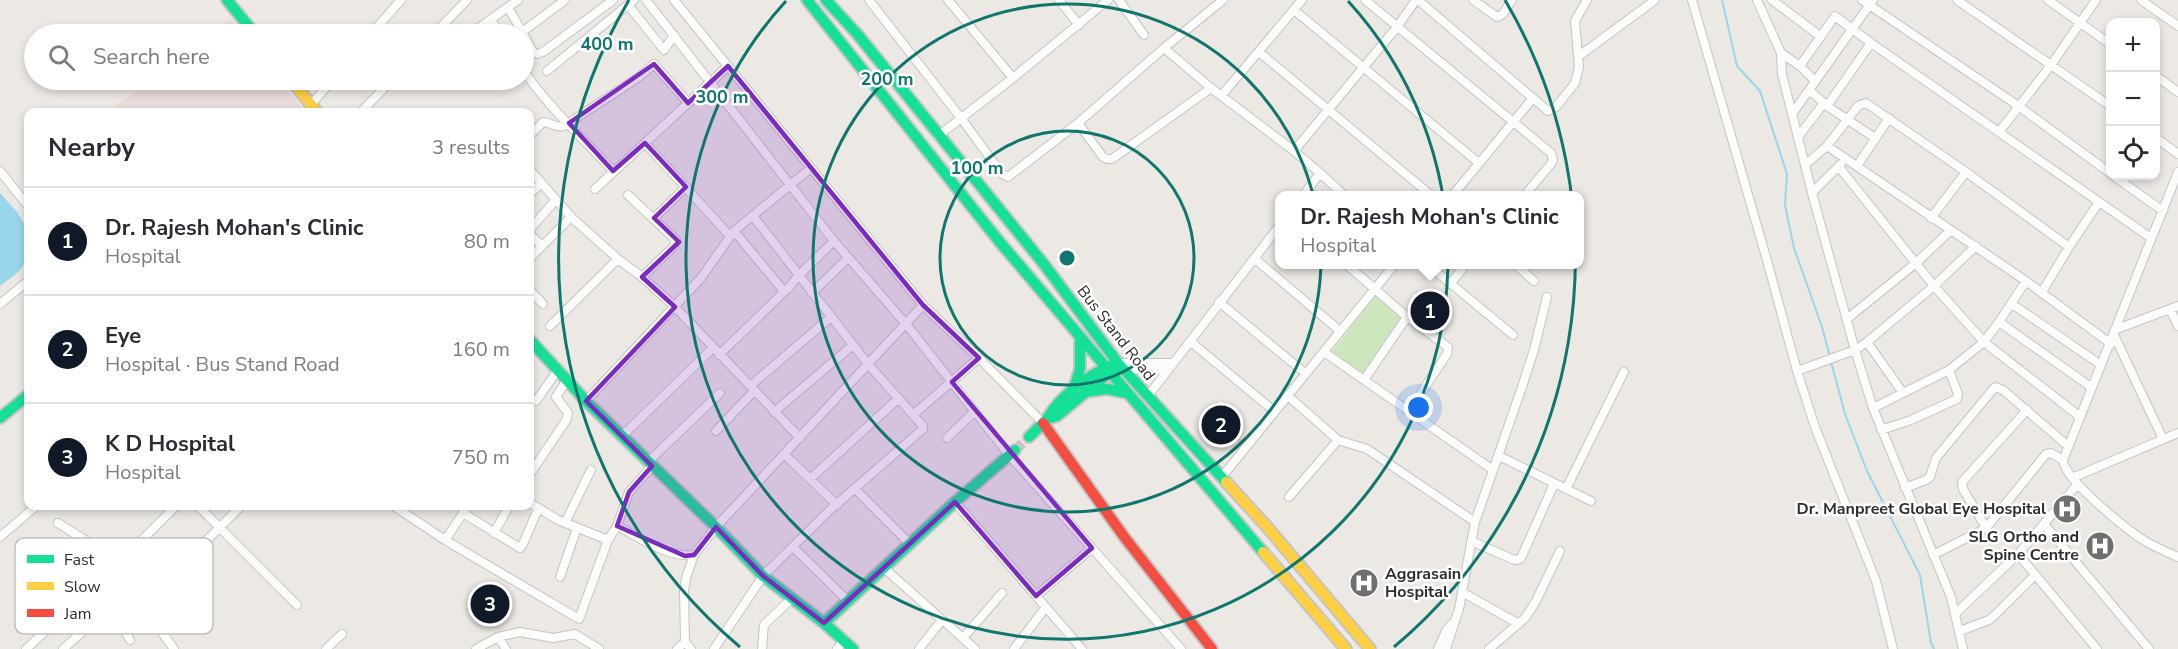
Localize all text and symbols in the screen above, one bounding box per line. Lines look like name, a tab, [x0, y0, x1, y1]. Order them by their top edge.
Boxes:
map controls	[2106, 18, 2160, 180]
button: +	[2106, 18, 2160, 72]
search box	[24, 24, 534, 90]
text: 400 m	[580, 32, 634, 56]
icon: search	[45, 41, 78, 74]
text: Search here	[93, 42, 210, 72]
text: 200 m	[860, 67, 914, 91]
button: −	[2106, 72, 2160, 126]
text: 300 m	[695, 85, 749, 109]
button: locate	[2106, 126, 2160, 180]
text: Nearby	[48, 130, 135, 165]
text: 3 results	[432, 134, 510, 161]
text: 100 m	[950, 156, 1004, 180]
popup	[1275, 191, 1584, 269]
text: Dr. Rajesh Mohan's Clinic	[1300, 202, 1559, 232]
text: Dr. Rajesh Mohan's Clinic	[105, 213, 363, 243]
text: 1	[62, 228, 74, 255]
text: 80 m	[464, 228, 510, 255]
text: Hospital	[1300, 232, 1376, 259]
text: Hospital	[105, 243, 181, 270]
centre of rings	[1057, 248, 1077, 268]
street label: Bus Stand Road	[1072, 281, 1160, 385]
pin: 1	[1410, 288, 1450, 334]
text: Eye	[105, 321, 141, 351]
text: 2	[62, 336, 74, 363]
text: 160 m	[452, 336, 510, 363]
text: Hospital · Bus Stand Road	[105, 351, 340, 378]
your location	[1404, 393, 1433, 422]
pin: 2	[1202, 402, 1240, 448]
text: K D Hospital	[105, 429, 235, 459]
text: 3	[62, 444, 74, 471]
text: 750 m	[452, 444, 510, 471]
text: Hospital	[105, 459, 181, 486]
hospital icon: Dr. Manpreet Global Eye Hospital	[2051, 493, 2083, 525]
place label: Dr. Manpreet Global Eye Hospital	[1797, 498, 2046, 520]
place label: SLG Ortho and Spine Centre	[1968, 526, 2079, 566]
hospital icon: SLG Ortho and Spine Centre	[2084, 530, 2116, 562]
legend	[15, 538, 213, 634]
text: Fast	[64, 549, 95, 571]
place label: Aggrasain Hospital	[1385, 563, 1461, 603]
hospital icon: Aggrasain Hospital	[1348, 567, 1380, 599]
text: Slow	[64, 576, 101, 598]
pin: 3	[470, 582, 510, 626]
text: Jam	[63, 603, 91, 625]

